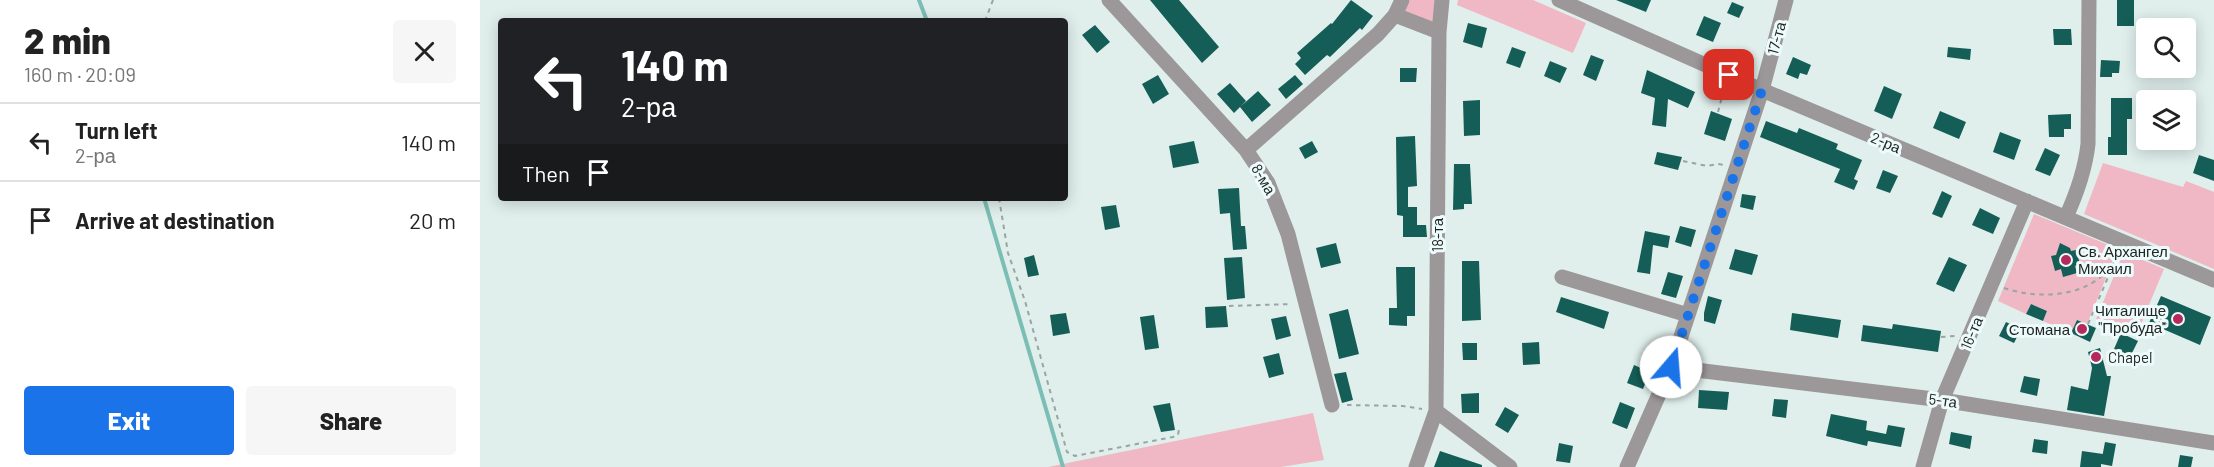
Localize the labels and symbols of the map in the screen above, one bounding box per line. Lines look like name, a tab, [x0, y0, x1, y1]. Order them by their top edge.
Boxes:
street label: 17-та	[1763, 19, 1789, 56]
pin	[1703, 49, 1754, 100]
street label: 2-ра	[1868, 128, 1904, 157]
street label: 8-ма	[1248, 160, 1280, 198]
street label: 18-та	[1428, 217, 1446, 252]
place label: Св. Архангел Михаил	[2078, 242, 2168, 277]
marker: Св. Архангел Михаил	[2059, 253, 2073, 267]
place label: Читалище "Пробуда"	[2095, 301, 2166, 336]
marker: Читалище "Пробуда"	[2171, 312, 2185, 326]
street label: 16-та	[1956, 313, 1986, 352]
place label: Стомана	[2009, 320, 2071, 338]
marker: Стомана	[2075, 322, 2089, 336]
position arrow	[1639, 335, 1703, 399]
place label: Chapel	[2108, 348, 2152, 366]
marker: Chapel	[2089, 350, 2103, 364]
street label: 5-та	[1928, 389, 1959, 411]

